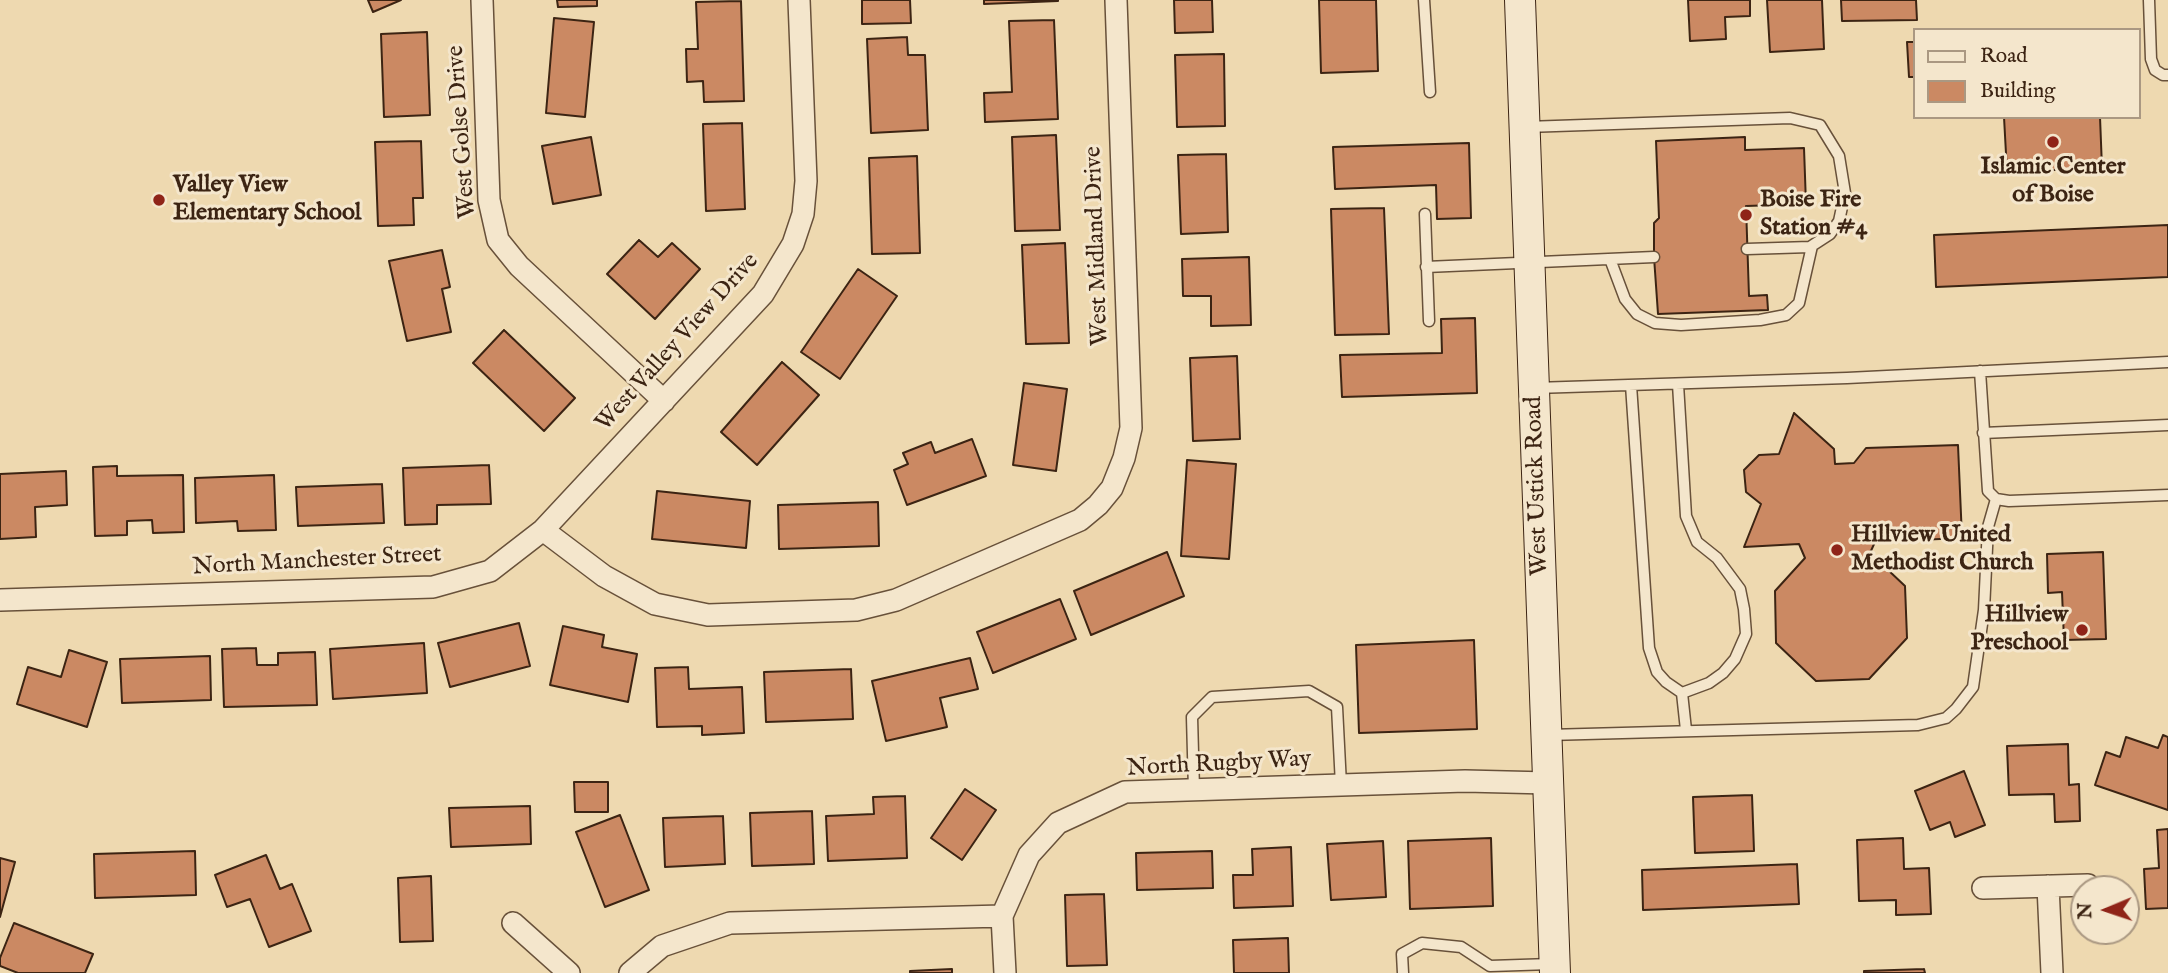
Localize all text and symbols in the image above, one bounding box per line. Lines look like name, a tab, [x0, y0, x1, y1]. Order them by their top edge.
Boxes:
legend	[1912, 28, 2140, 119]
text: Road	[1980, 43, 2027, 70]
street label: West Golse Drive	[443, 44, 483, 220]
text: Building	[1980, 78, 2055, 105]
marker: Islamic Center of Boise	[2045, 134, 2061, 150]
street label: West Midland Drive	[1080, 146, 1116, 346]
place label: Islamic Center of Boise	[1980, 154, 2126, 210]
place label: Valley View Elementary School	[173, 172, 361, 228]
place label: Boise Fire Station #4	[1760, 187, 1867, 243]
marker: Valley View Elementary School	[151, 192, 167, 208]
marker: Boise Fire Station #4	[1738, 207, 1754, 223]
street label: West Valley View Drive	[590, 248, 766, 438]
street label: West Ustick Road	[1520, 396, 1556, 576]
place label: Hillview United Methodist Church	[1851, 522, 2033, 578]
street label: North Manchester Street	[192, 541, 442, 583]
marker: Hillview United Methodist Church	[1829, 542, 1845, 558]
place label: Hillview Preschool	[1971, 602, 2068, 658]
marker: Hillview Preschool	[2074, 622, 2090, 638]
street label: North Rugby Way	[1126, 746, 1312, 784]
north arrow	[2070, 875, 2140, 945]
text: N	[2074, 902, 2098, 919]

